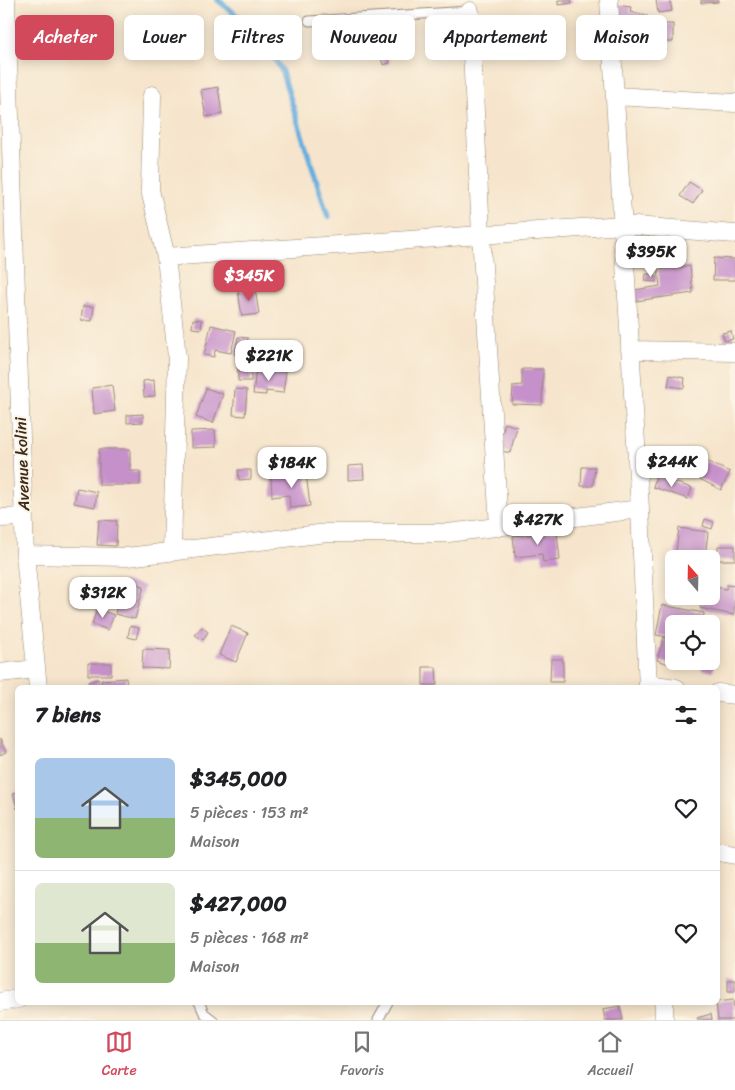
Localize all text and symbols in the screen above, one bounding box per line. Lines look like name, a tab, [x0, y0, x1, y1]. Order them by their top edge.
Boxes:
chip: Acheter	[15, 15, 114, 60]
chip: Louer	[124, 15, 204, 60]
chip: Filtres	[214, 15, 302, 60]
chip: Nouveau	[312, 15, 415, 60]
chip: Appartement	[425, 15, 566, 60]
chip: Maison	[576, 15, 667, 60]
pin: $395K	[616, 236, 686, 278]
text: $395K	[627, 237, 675, 266]
pin: $345K	[214, 260, 284, 302]
text: $345K	[224, 261, 274, 290]
pin: $221K	[234, 340, 304, 382]
text: $221K	[246, 341, 292, 370]
street label: Avenue kolini	[6, 416, 38, 512]
pin: $184K	[257, 446, 327, 489]
pin: $244K	[637, 446, 707, 488]
text: $244K	[647, 447, 697, 476]
text: $184K	[268, 448, 316, 477]
pin: $427K	[503, 504, 573, 546]
text: $427K	[514, 505, 562, 534]
north arrow	[665, 550, 720, 605]
map controls	[665, 550, 720, 670]
pin: $312K	[68, 576, 138, 619]
text: $312K	[80, 578, 126, 607]
button: locate	[665, 615, 720, 670]
text: 7 biens	[35, 696, 101, 734]
icon: filters	[672, 701, 700, 729]
text: $345,000	[190, 760, 287, 798]
icon: home	[75, 778, 135, 838]
icon: heart	[672, 794, 700, 822]
text: 5 pièces · 153 m²	[190, 798, 309, 827]
text: Maison	[190, 827, 239, 856]
text: $427,000	[190, 885, 287, 923]
icon: home	[75, 903, 135, 963]
icon: heart	[672, 919, 700, 947]
text: 5 pièces · 168 m²	[190, 923, 309, 952]
text: Maison	[190, 952, 239, 981]
tab: Carte	[102, 1028, 137, 1083]
tab: Favoris	[340, 1028, 384, 1083]
tab: Accueil	[587, 1028, 633, 1083]

